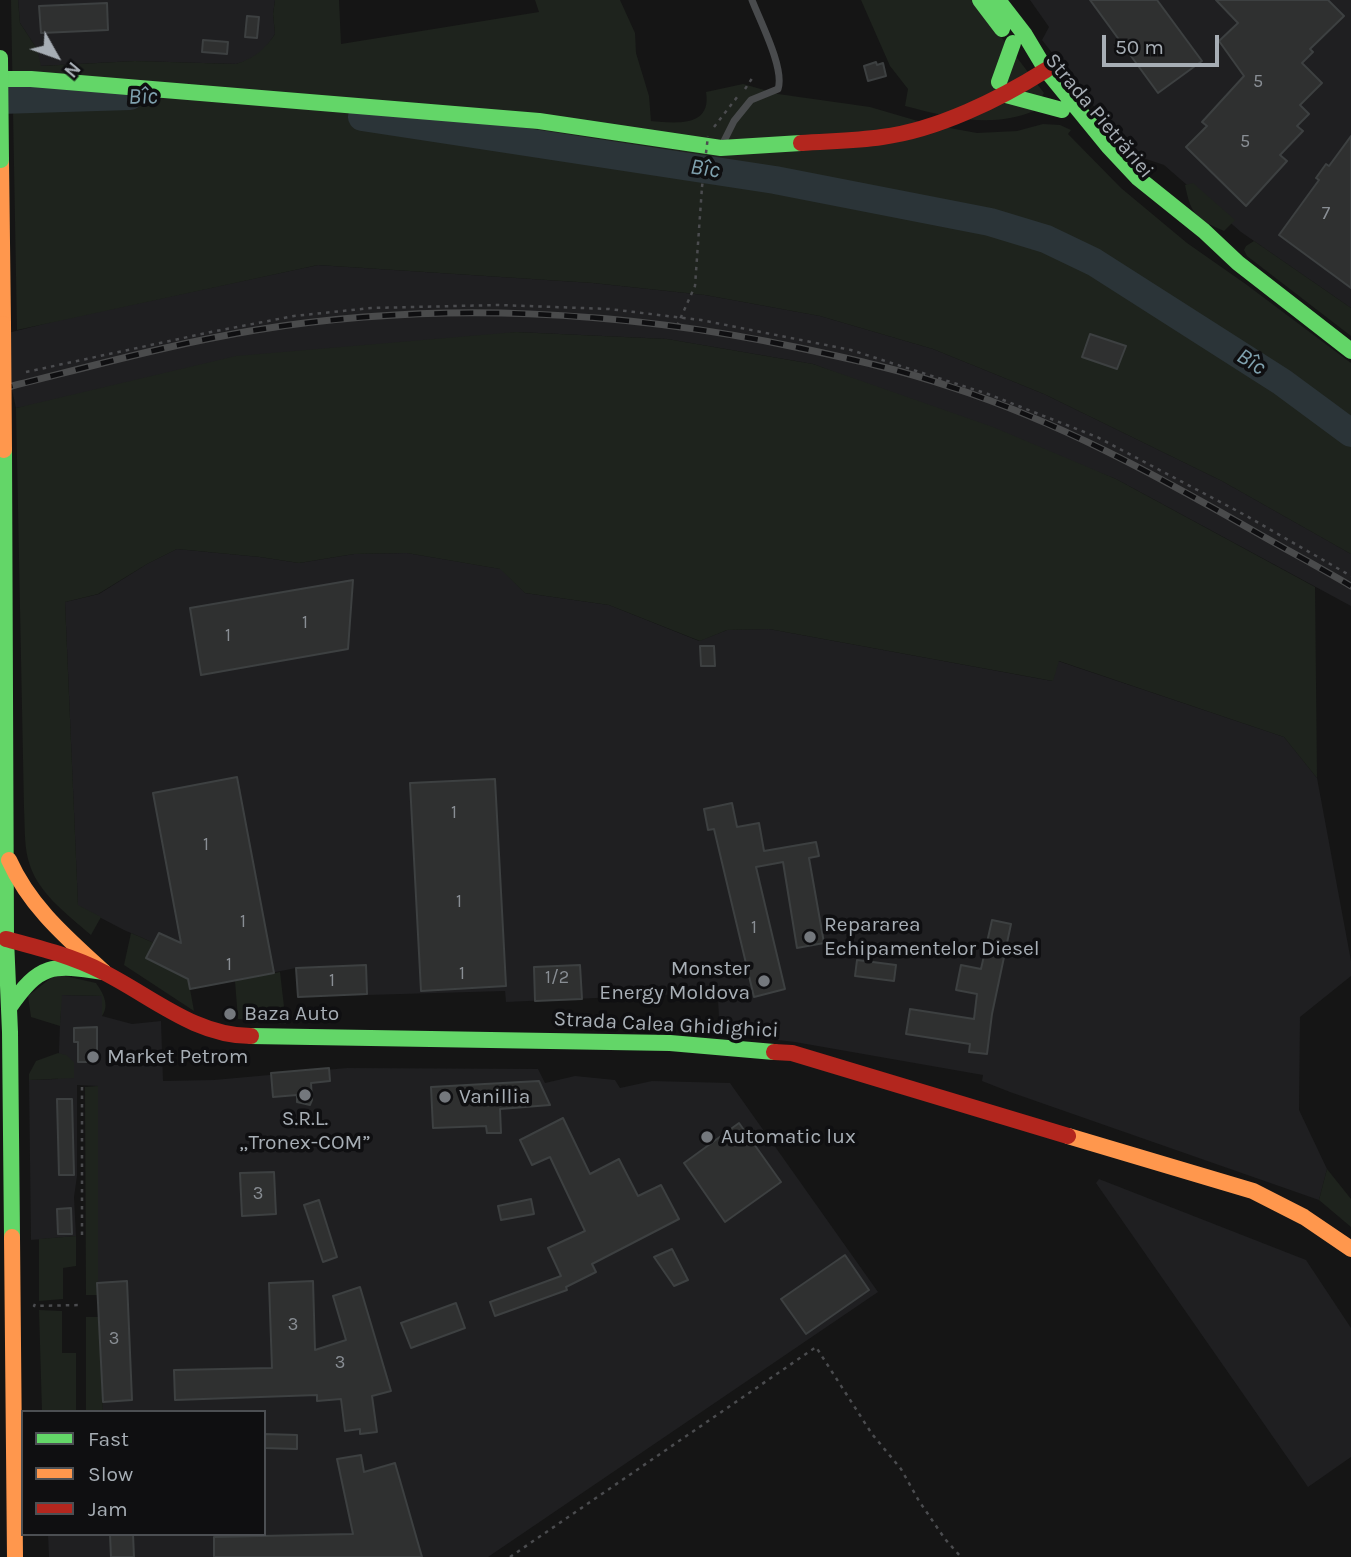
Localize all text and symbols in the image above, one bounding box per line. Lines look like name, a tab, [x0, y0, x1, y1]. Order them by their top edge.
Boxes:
north arrow	[21, 21, 91, 91]
scale bar	[1106, 21, 1223, 65]
text: 50 m	[1115, 35, 1164, 59]
street label: Strada Pietrăriei	[1039, 48, 1159, 184]
text: N	[59, 57, 85, 82]
house number: 5	[1253, 71, 1263, 93]
water label: Bîc	[128, 83, 158, 111]
house number: 5	[1240, 131, 1250, 153]
water label: Bîc	[688, 153, 722, 185]
house number: 7	[1322, 203, 1330, 225]
water label: Bîc	[1231, 342, 1271, 382]
house number: 1	[302, 612, 308, 634]
house number: 1	[225, 625, 231, 647]
house number: 1	[451, 802, 457, 824]
house number: 1	[203, 834, 209, 856]
house number: 1	[456, 891, 462, 913]
house number: 1	[240, 911, 246, 933]
place label: Repararea Echipamentelor Diesel	[824, 912, 1040, 962]
house number: 1	[751, 917, 757, 939]
marker: Repararea Echipamentelor Diesel	[802, 929, 818, 945]
house number: 1	[226, 954, 232, 976]
place label: Monster Energy Moldova	[599, 956, 750, 1006]
house number: 1	[459, 963, 465, 985]
house number: 1/2	[545, 967, 569, 989]
house number: 1	[329, 970, 335, 992]
marker: Monster Energy Moldova	[756, 973, 772, 989]
place label: Baza Auto	[244, 1001, 339, 1027]
marker: Baza Auto	[222, 1006, 238, 1022]
street label: Strada Calea Ghidighici	[553, 1007, 779, 1043]
place label: Market Petrom	[107, 1044, 248, 1070]
marker: Market Petrom	[85, 1049, 101, 1065]
place label: Vanillia	[459, 1084, 530, 1110]
marker: S.R.L. „Tronex-COM”	[297, 1087, 313, 1103]
marker: Vanillia	[437, 1089, 453, 1105]
place label: S.R.L. „Tronex-COM”	[239, 1106, 371, 1156]
place label: Automatic lux	[721, 1124, 856, 1150]
marker: Automatic lux	[699, 1129, 715, 1145]
house number: 3	[253, 1183, 263, 1205]
house number: 3	[288, 1314, 298, 1336]
house number: 3	[109, 1328, 119, 1350]
house number: 3	[335, 1352, 345, 1374]
legend	[21, 1410, 266, 1536]
text: Fast	[88, 1427, 129, 1451]
text: Slow	[88, 1462, 133, 1486]
text: Jam	[88, 1497, 128, 1521]

